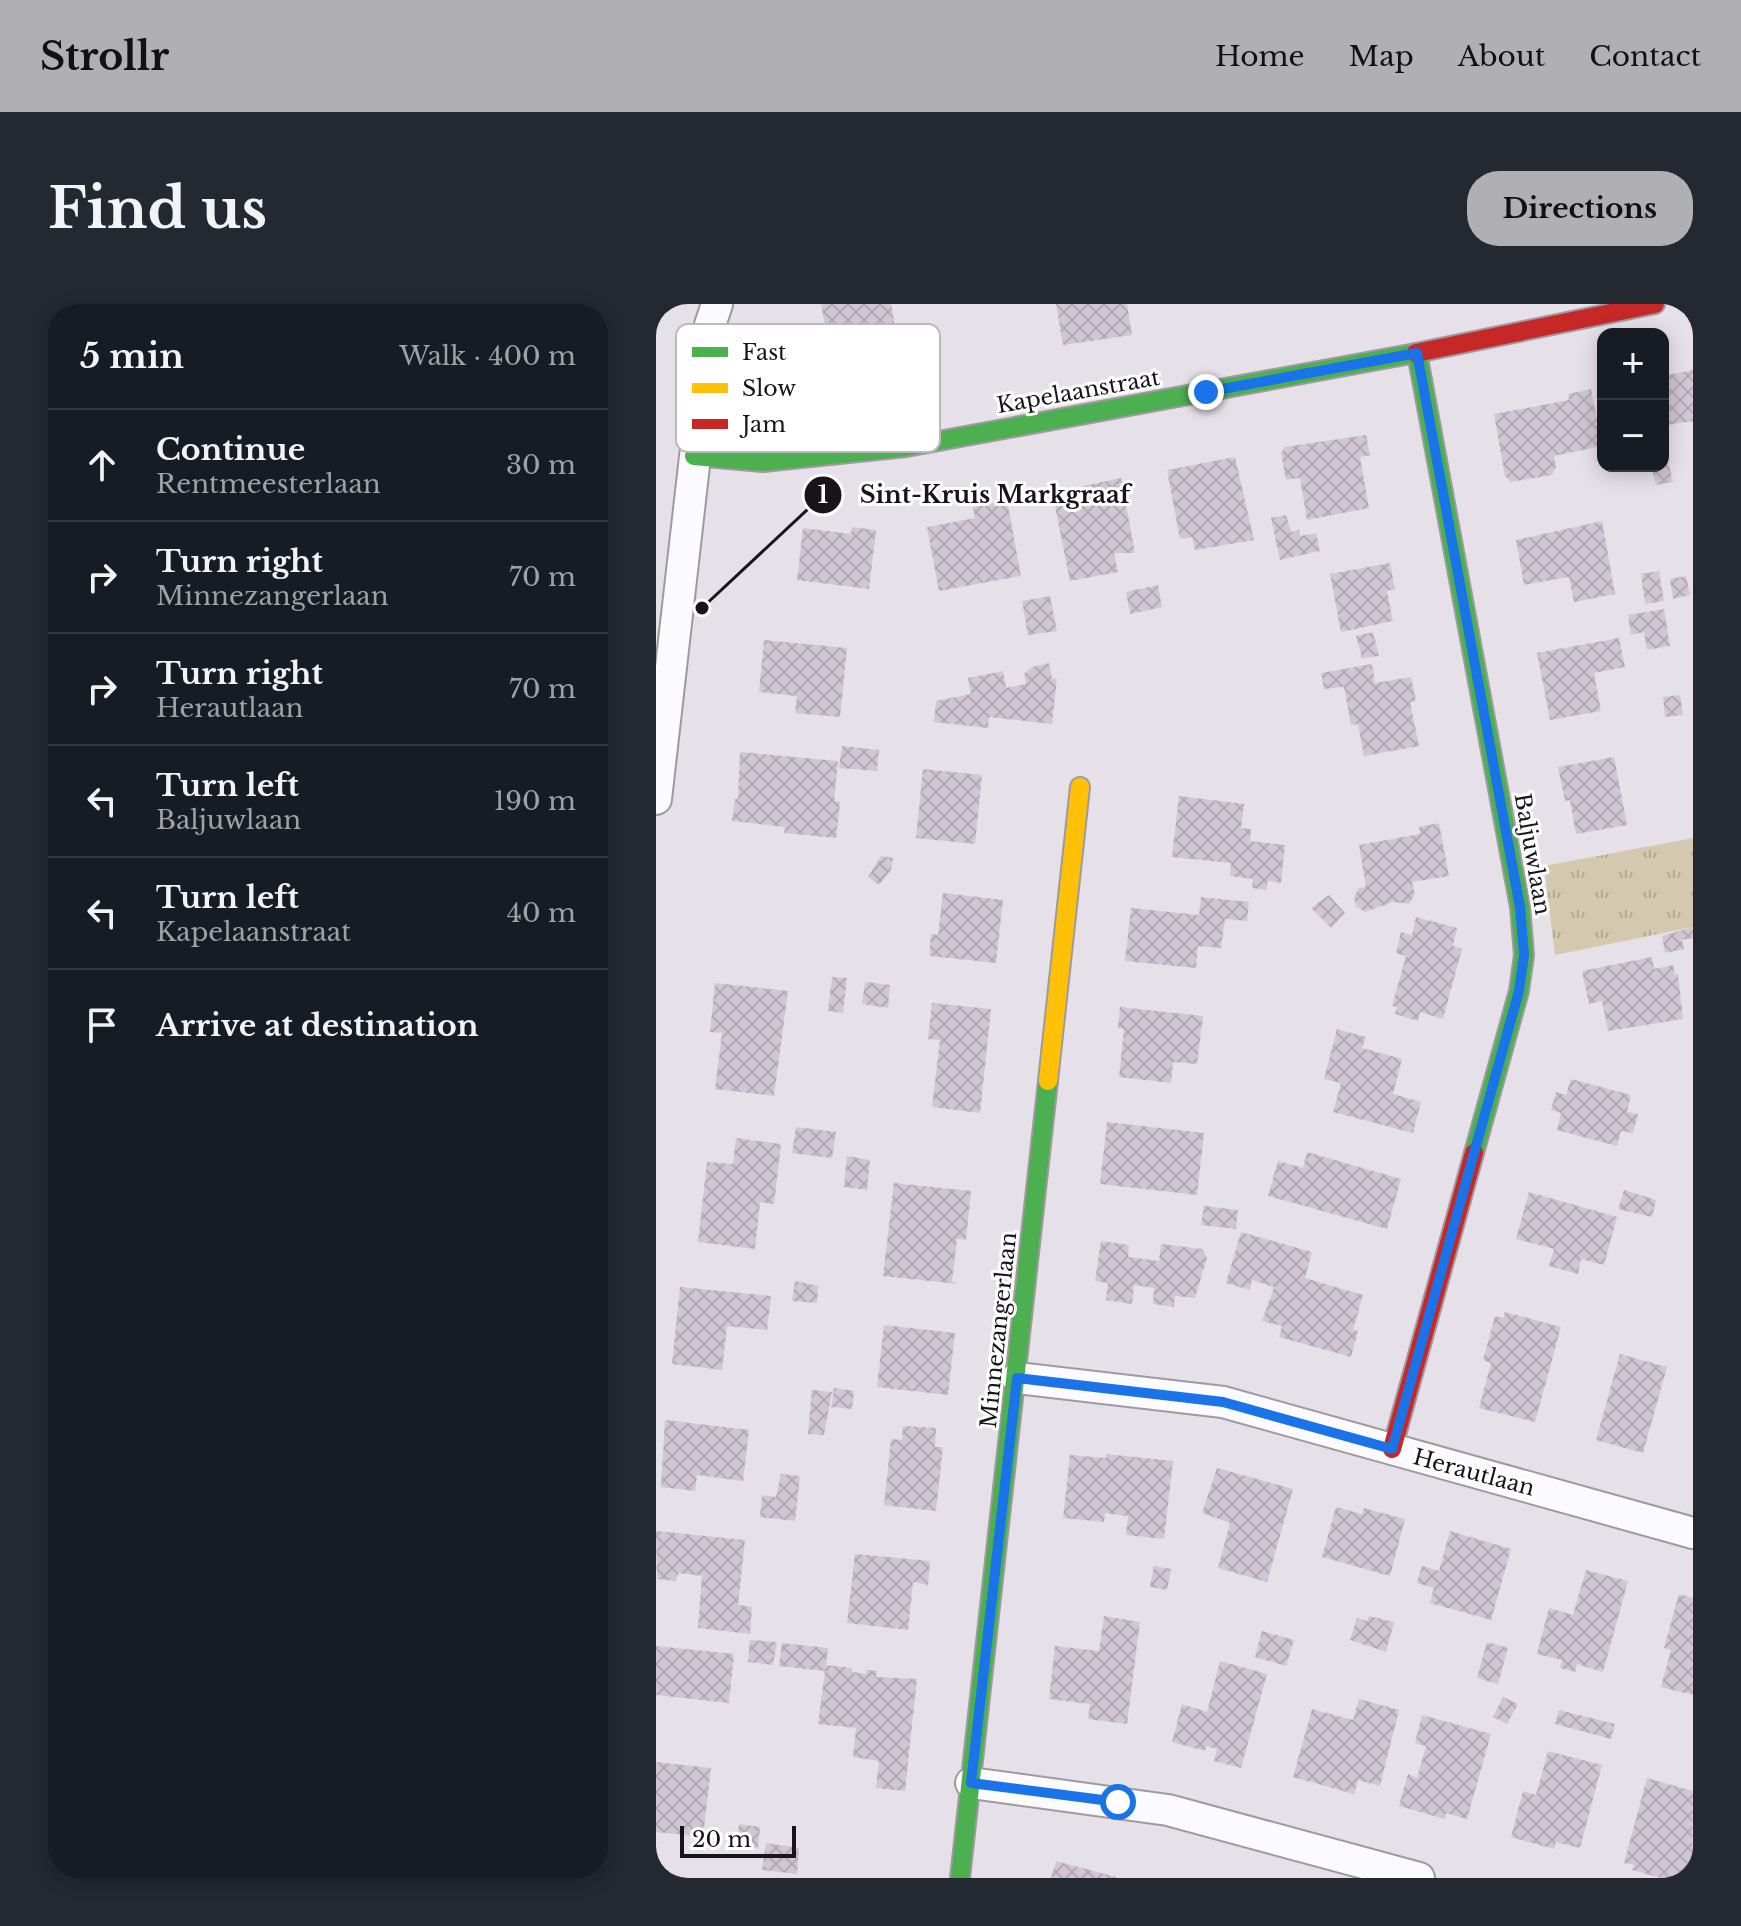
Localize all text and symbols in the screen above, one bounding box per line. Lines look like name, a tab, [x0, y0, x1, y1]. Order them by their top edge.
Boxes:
text: Strollr	[40, 33, 169, 80]
text: Home	[1215, 39, 1305, 74]
text: Map	[1349, 39, 1414, 74]
text: About	[1458, 39, 1545, 74]
text: Contact	[1589, 39, 1701, 74]
button: Directions	[1467, 171, 1693, 246]
text: Find us	[48, 174, 267, 243]
legend	[676, 324, 940, 452]
map controls	[1597, 328, 1669, 472]
button: +	[1597, 328, 1669, 400]
text: 5 min	[80, 335, 184, 377]
text: Fast	[742, 339, 787, 366]
text: Walk · 400 m	[399, 340, 576, 372]
street label: Kapelaanstraat	[994, 364, 1162, 419]
route end	[1188, 374, 1224, 410]
text: Slow	[742, 375, 796, 402]
button: −	[1597, 400, 1669, 472]
text: Jam	[739, 411, 786, 438]
text: Continue	[156, 431, 305, 468]
icon: ahead	[80, 443, 124, 487]
text: 30 m	[506, 449, 576, 481]
text: Rentmeesterlaan	[156, 468, 381, 500]
callout: Sint-Kruis Markgraaf	[803, 471, 1146, 519]
text: 1	[818, 480, 828, 509]
text: Sint-Kruis Markgraaf	[860, 480, 1133, 509]
text: Turn right	[156, 543, 323, 580]
icon: right	[80, 555, 124, 599]
text: 70 m	[509, 561, 576, 593]
text: Minnezangerlaan	[156, 580, 389, 612]
text: Turn right	[156, 655, 323, 692]
icon: right	[80, 667, 124, 711]
text: 70 m	[509, 673, 576, 705]
text: Herautlaan	[156, 692, 304, 724]
text: Turn left	[156, 767, 299, 804]
icon: left	[80, 779, 124, 823]
text: 190 m	[494, 785, 576, 817]
street label: Baljuwlaan	[1509, 791, 1556, 917]
text: Baljuwlaan	[156, 804, 301, 836]
text: Turn left	[156, 879, 299, 916]
icon: left	[80, 891, 124, 935]
text: 40 m	[507, 897, 576, 929]
text: Kapelaanstraat	[156, 916, 351, 948]
icon: arrive	[80, 1003, 124, 1047]
text: Arrive at destination	[156, 1007, 479, 1044]
street label: Minnezangerlaan	[975, 1231, 1022, 1429]
street label: Herautlaan	[1410, 1443, 1538, 1502]
route start	[1100, 1784, 1136, 1820]
scale bar	[680, 1822, 796, 1858]
text: 20 m	[692, 1826, 751, 1853]

